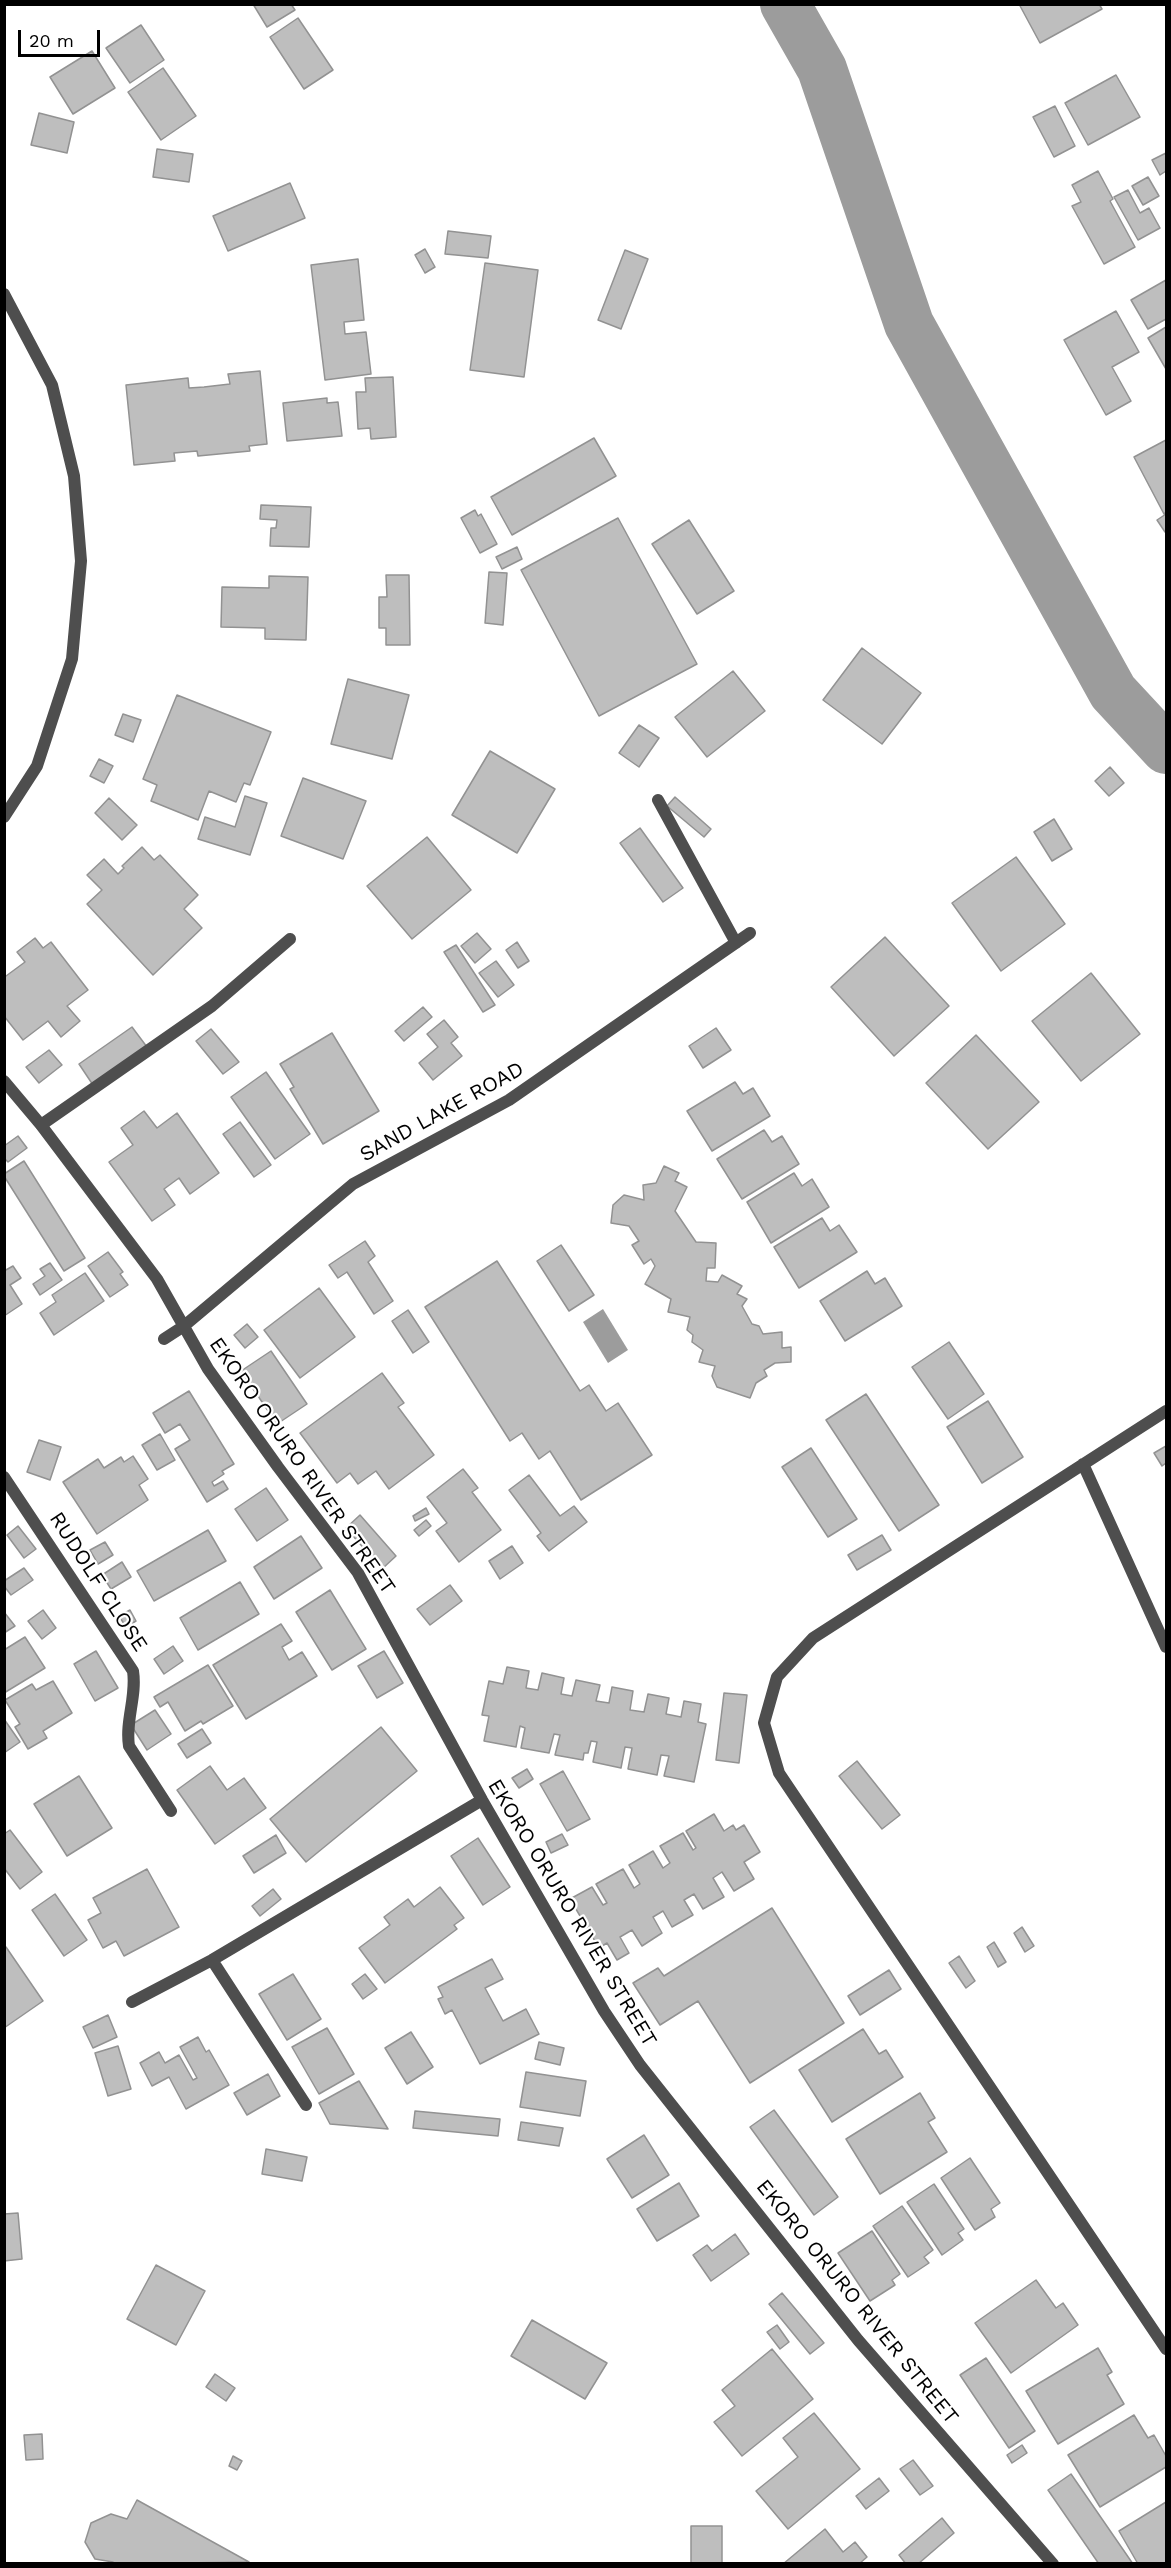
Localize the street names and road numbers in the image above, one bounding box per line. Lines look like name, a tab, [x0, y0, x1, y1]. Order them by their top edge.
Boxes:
street label: SAND LAKE ROAD	[356, 1056, 528, 1168]
street label: EKORO ORURO RIVER STREET	[203, 1333, 401, 1599]
street label: RUDOLF CLOSE	[44, 1508, 152, 1656]
street label: EKORO ORURO RIVER STREET	[482, 1775, 662, 2051]
street label: EKORO ORURO RIVER STREET	[750, 2175, 964, 2429]

